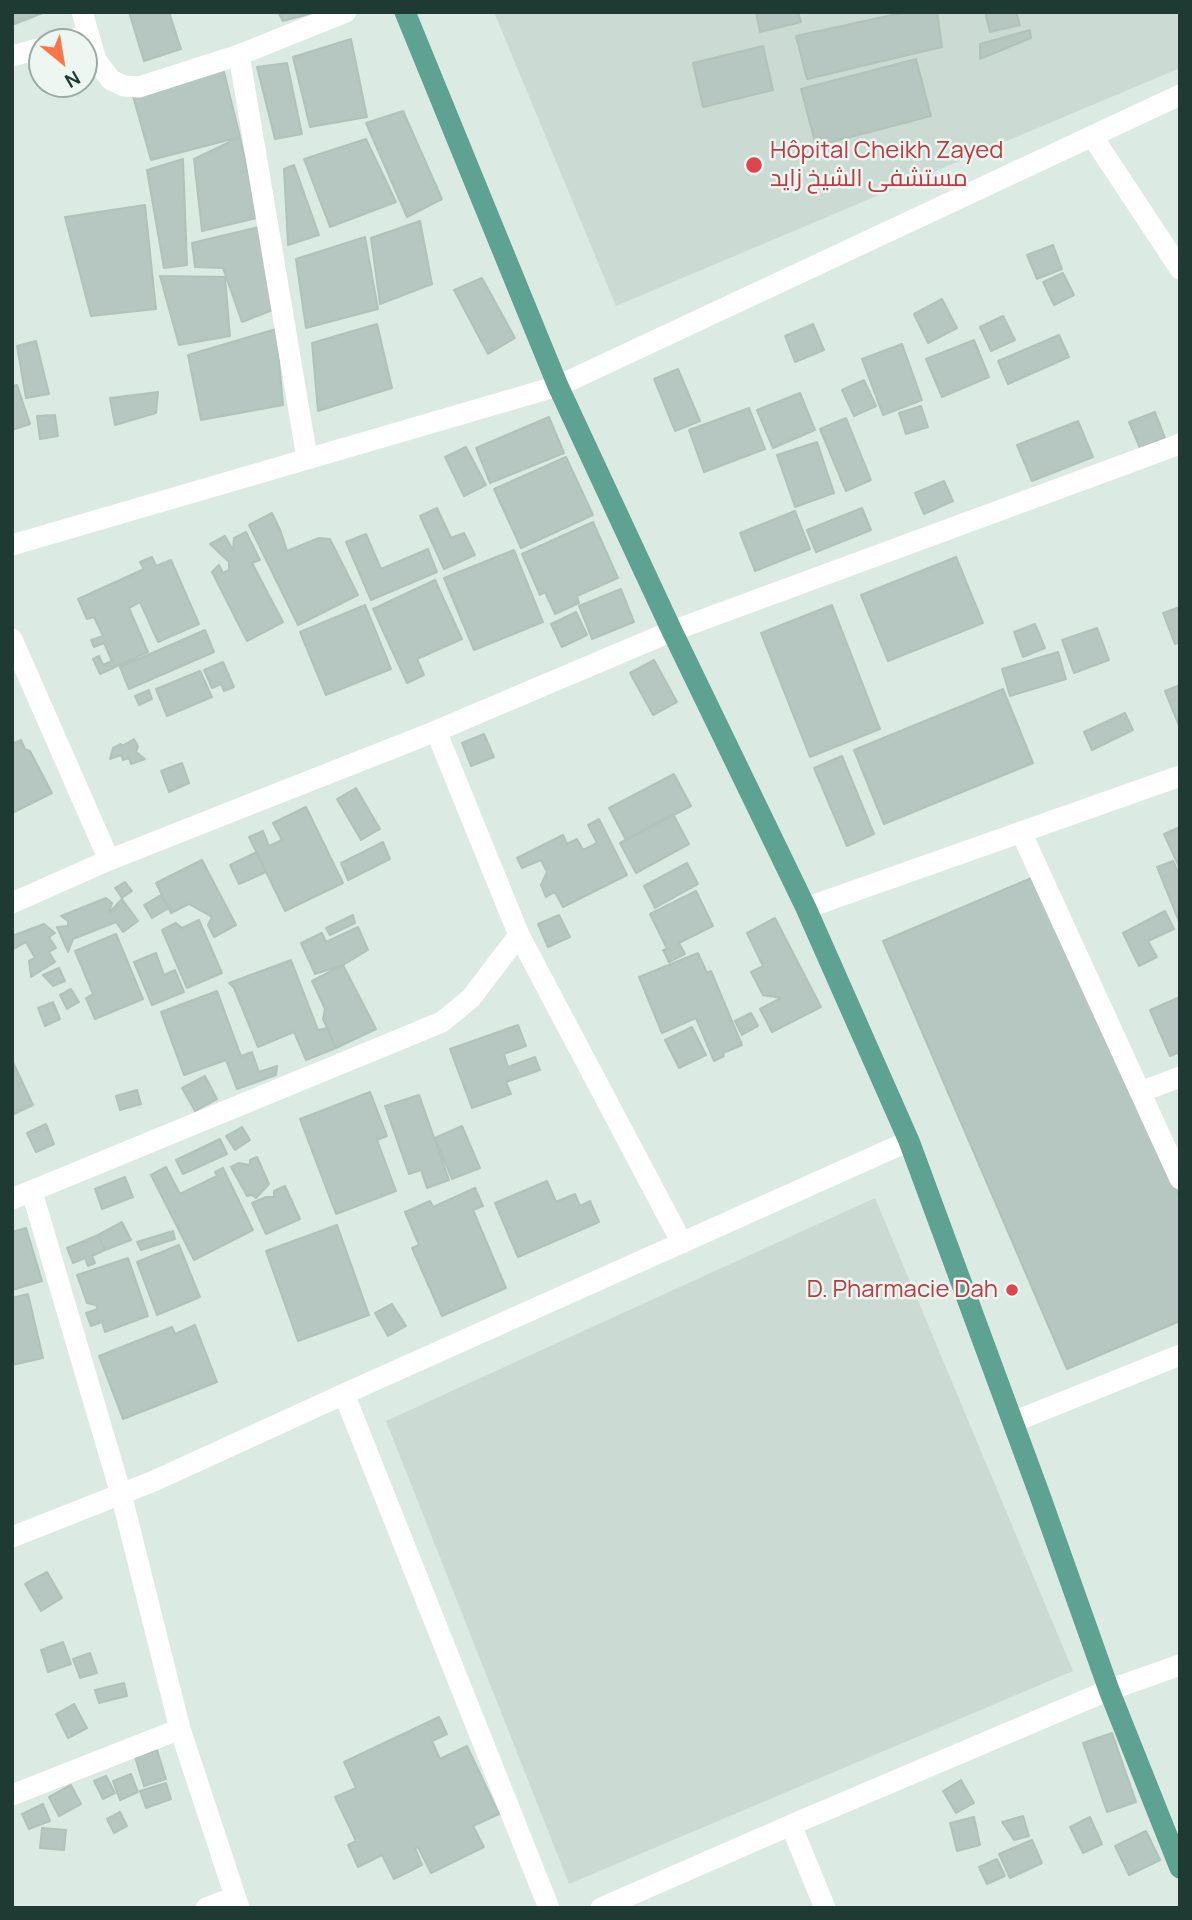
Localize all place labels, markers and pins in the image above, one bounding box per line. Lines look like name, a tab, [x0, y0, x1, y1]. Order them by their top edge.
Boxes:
place label: Hôpital Cheikh Zayed مستشفى الشيخ زايد	[770, 137, 1004, 193]
marker: Hôpital Cheikh Zayed مستشفى الشيخ زايد	[744, 155, 764, 175]
place label: D. Pharmacie Dah	[807, 1276, 998, 1304]
marker: D. Pharmacie Dah	[1004, 1282, 1020, 1298]

